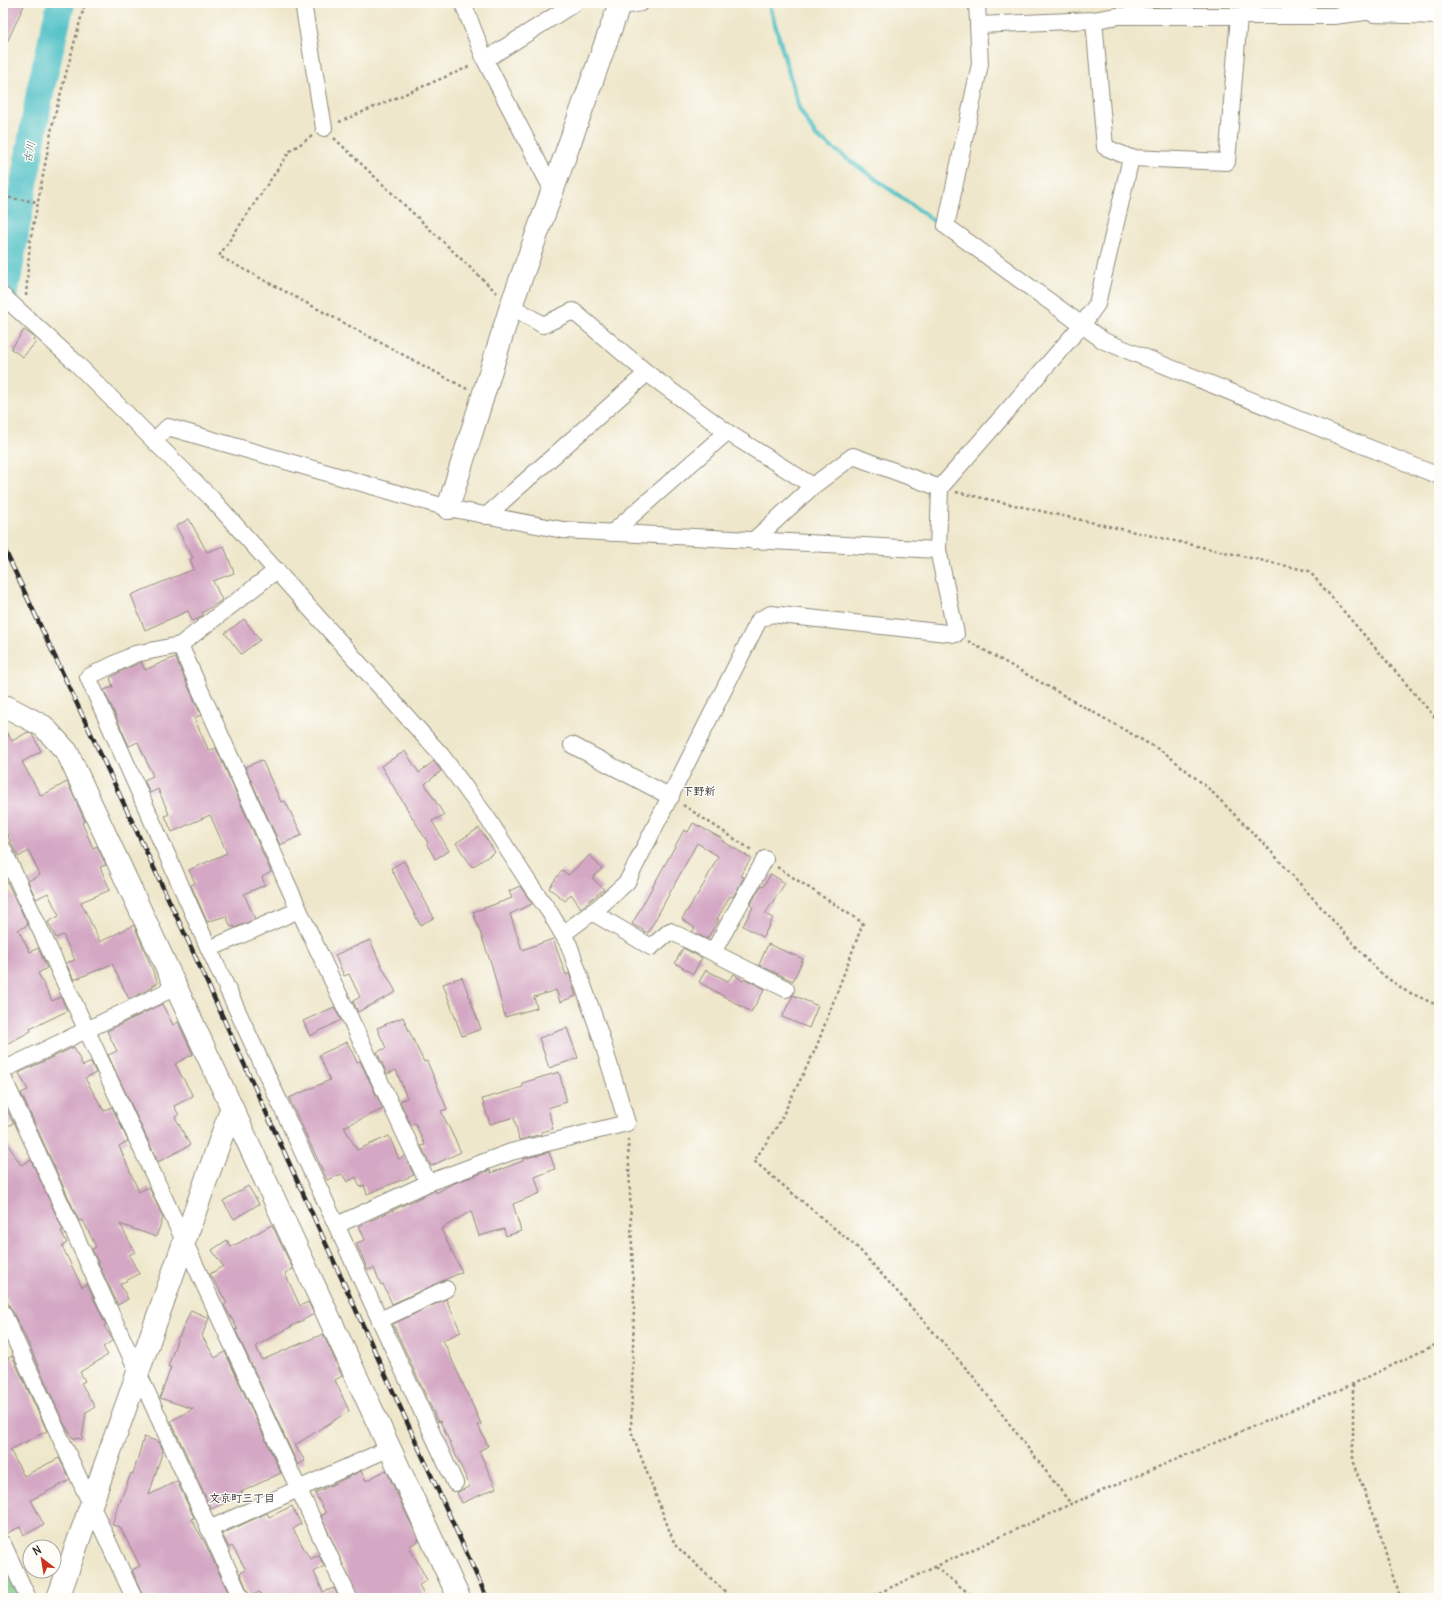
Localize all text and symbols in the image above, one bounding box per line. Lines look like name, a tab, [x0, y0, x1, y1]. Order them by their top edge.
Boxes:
water label: 古川	[20, 140, 38, 164]
district label: 下野新	[683, 784, 716, 798]
district label: 文京町三丁目	[209, 1491, 275, 1505]
north arrow	[22, 1539, 62, 1579]
text: N	[30, 1542, 44, 1558]

